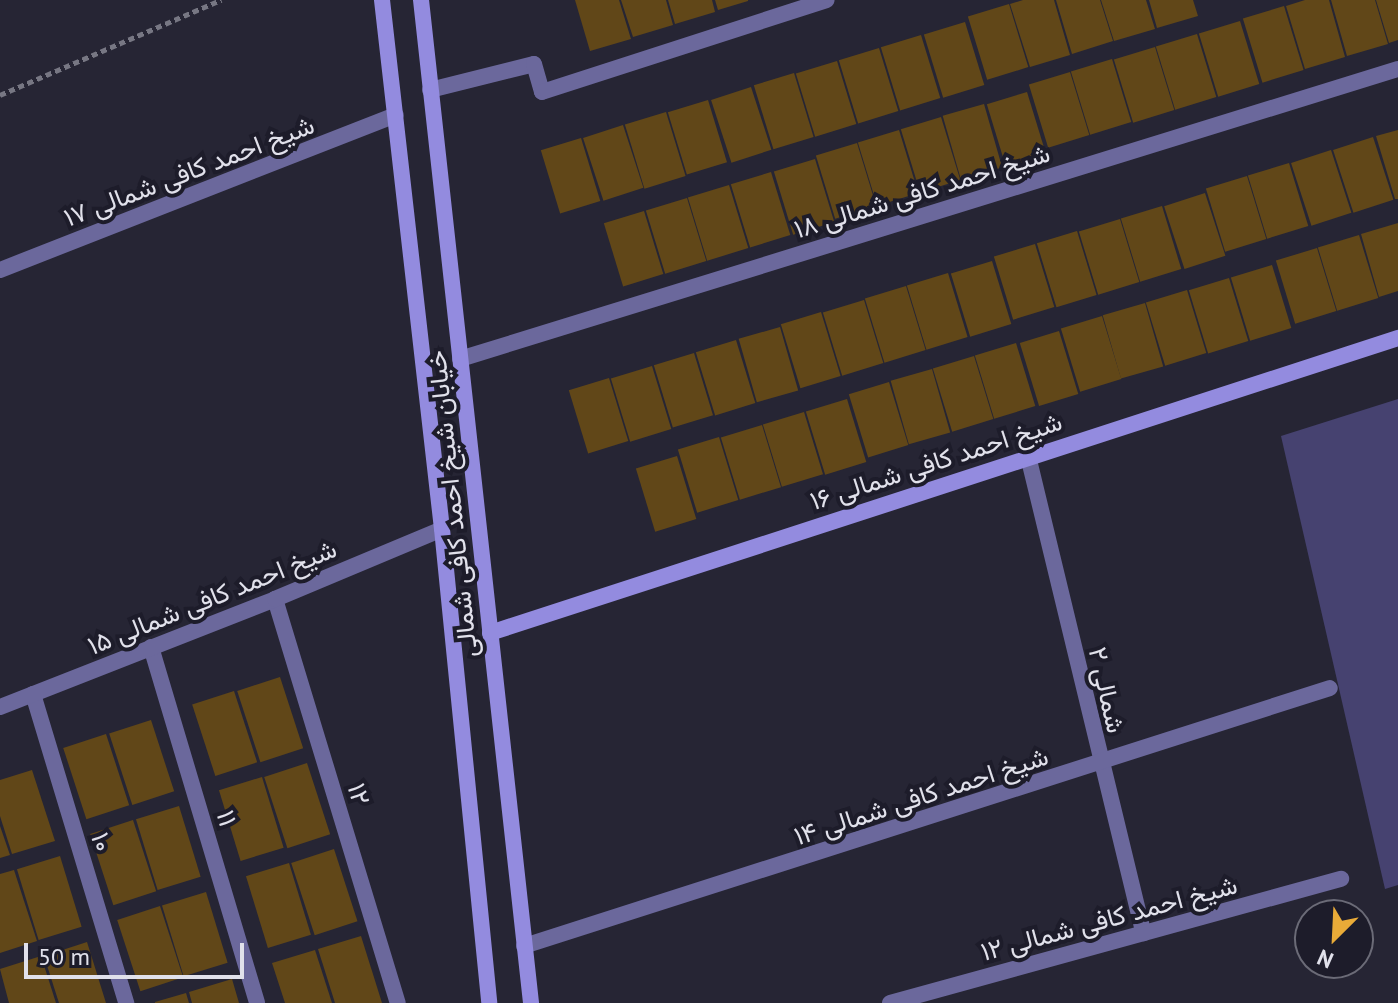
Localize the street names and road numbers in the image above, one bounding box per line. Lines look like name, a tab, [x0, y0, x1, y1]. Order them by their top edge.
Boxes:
street label: شیخ احمد کافی شمالی ۱۷	[59, 109, 319, 233]
street label: شیخ احمد کافی شمالی ۱۸	[790, 137, 1054, 245]
street label: خیابان شیخ احمد کافی شمالی	[420, 349, 484, 659]
street label: شیخ احمد کافی شمالی ۱۶	[806, 406, 1066, 516]
street label: شیخ احمد کافی شمالی ۱۵	[83, 533, 341, 661]
street label: ۲ شمالی	[1082, 644, 1132, 736]
street label: شیخ احمد کافی شمالی ۱۴	[790, 740, 1052, 852]
street label: ۱۲	[341, 779, 377, 809]
street label: ۱۱	[210, 806, 244, 830]
street label: ۱۰	[84, 829, 120, 855]
street label: شیخ احمد کافی شمالی ۱۲	[977, 869, 1241, 967]

